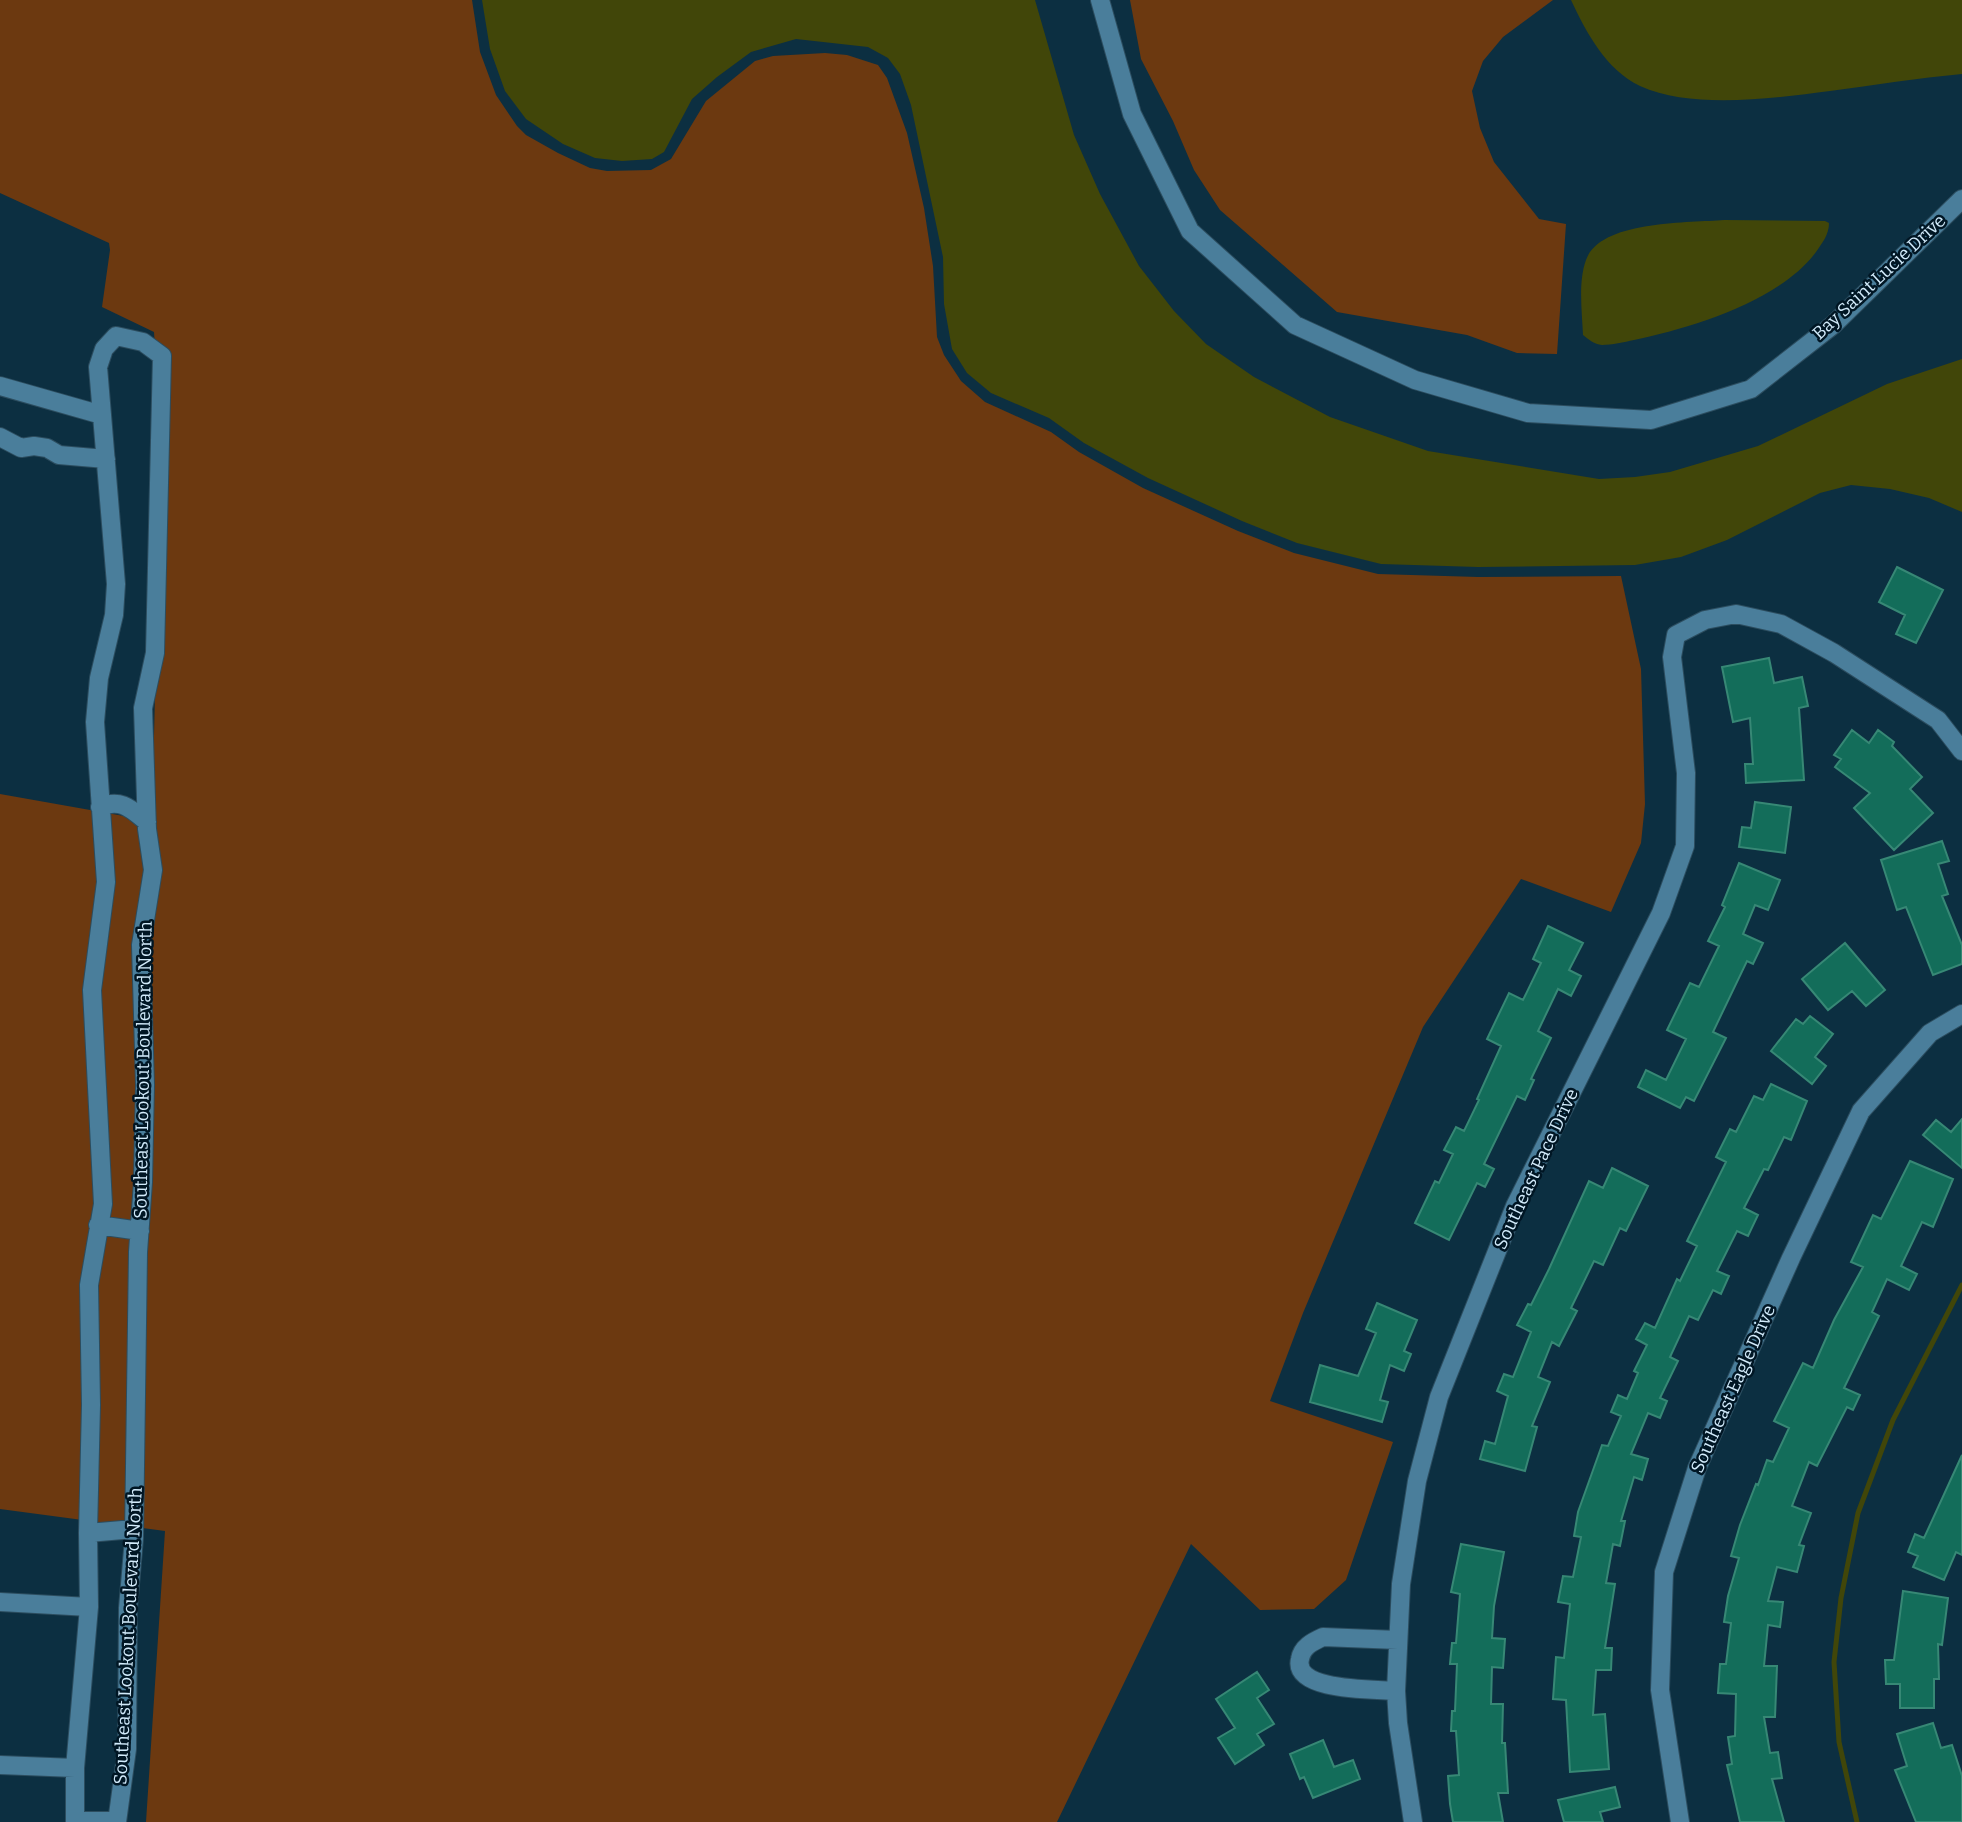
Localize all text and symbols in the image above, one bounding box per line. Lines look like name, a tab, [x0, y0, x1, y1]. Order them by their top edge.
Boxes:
street label: Bay Saint Lucie Drive	[1808, 210, 1950, 344]
street label: Southeast Lookout Boulevard North	[129, 921, 157, 1219]
street label: Southeast Pace Drive	[1489, 1085, 1583, 1253]
street label: Southeast Eagle Drive	[1686, 1302, 1780, 1476]
street label: Southeast Lookout Boulevard North	[109, 1487, 147, 1785]

